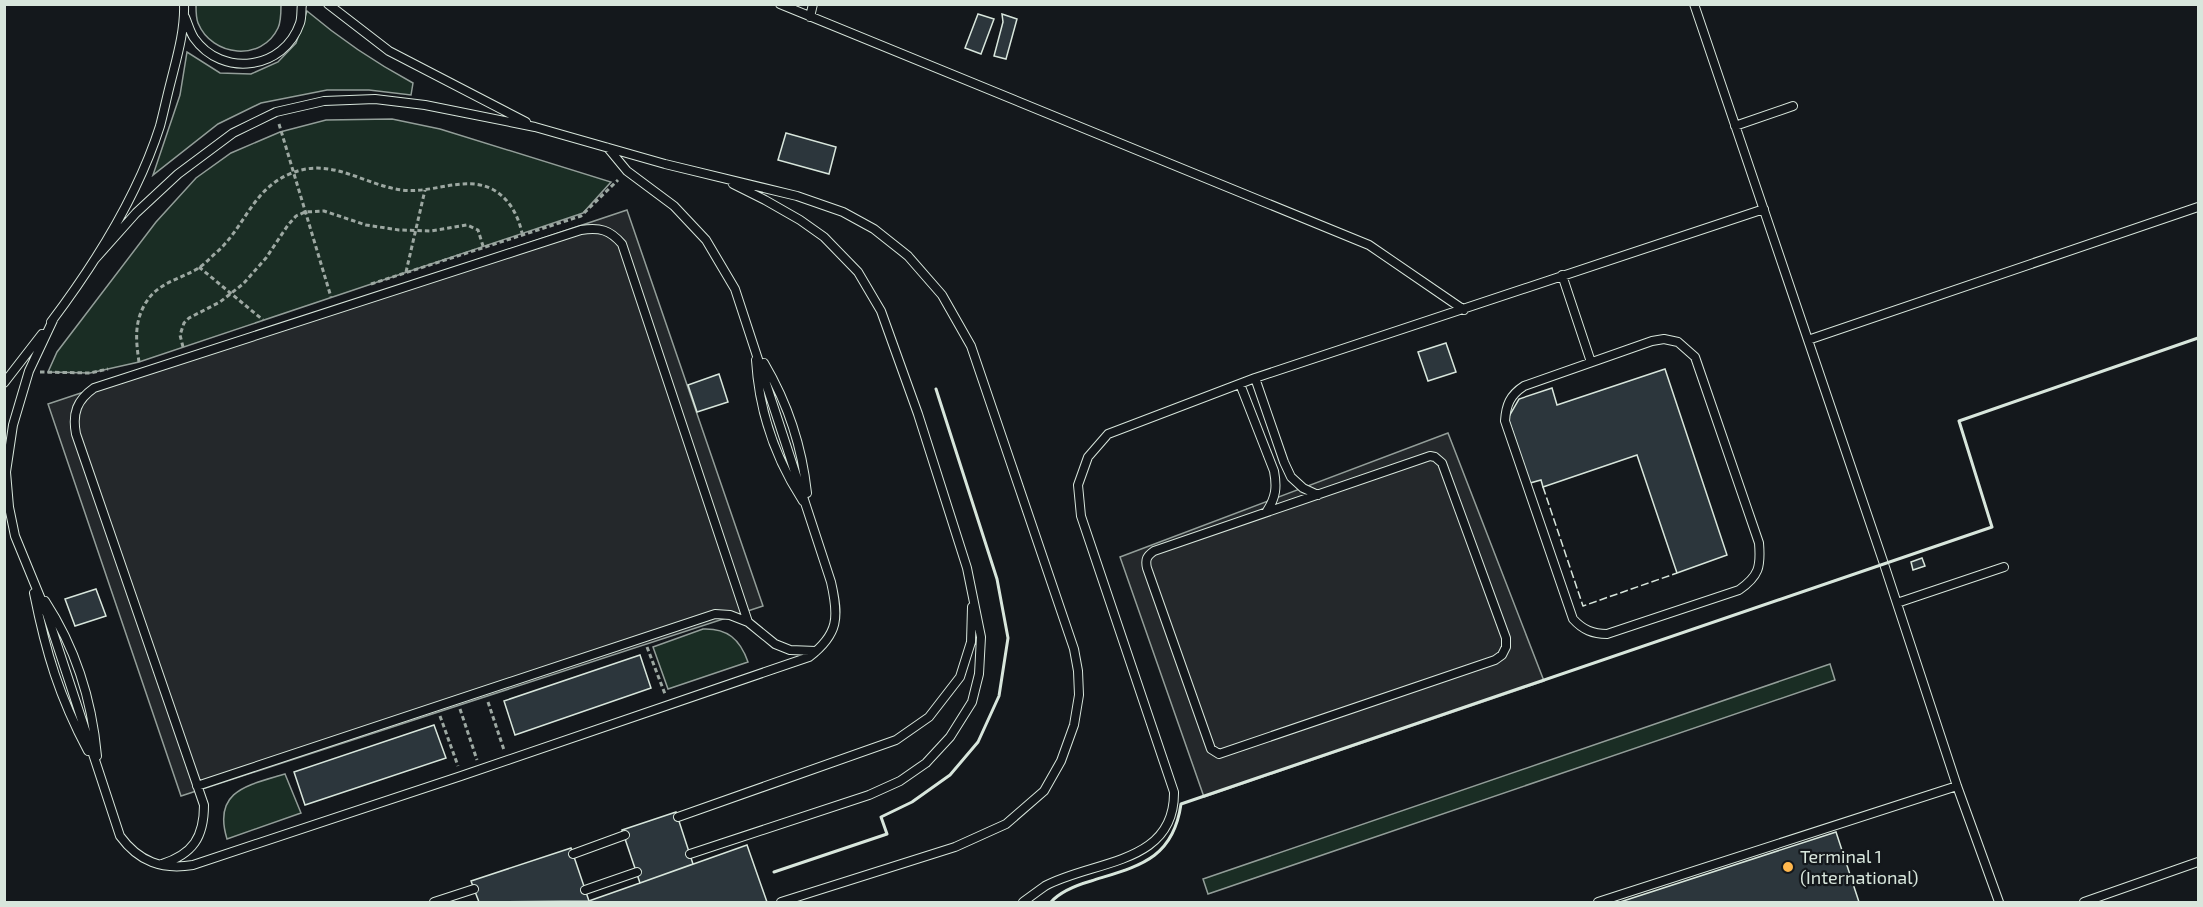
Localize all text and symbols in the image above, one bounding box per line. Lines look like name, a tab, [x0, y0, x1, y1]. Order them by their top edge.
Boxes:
place label: Terminal 1 (International)	[1800, 845, 1919, 888]
marker: Terminal 1 (International)	[1781, 860, 1795, 874]

